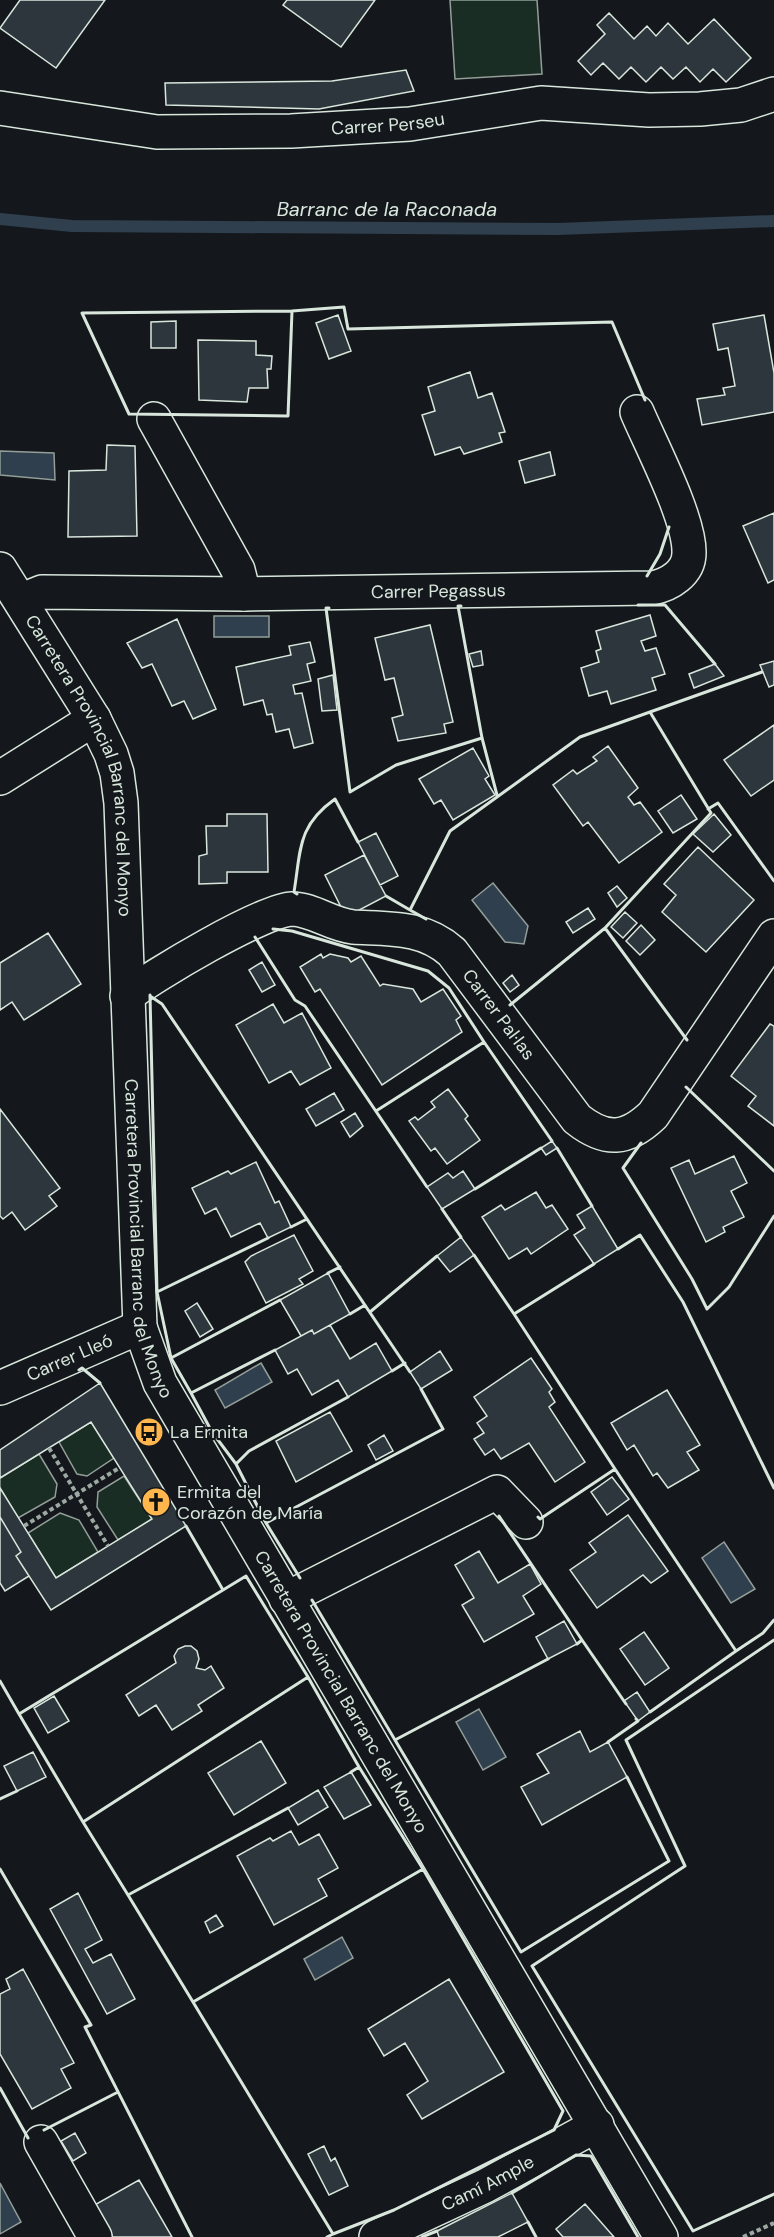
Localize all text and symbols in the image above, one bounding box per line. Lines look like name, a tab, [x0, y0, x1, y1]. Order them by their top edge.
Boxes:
street label: Carrer Perseu	[330, 107, 446, 141]
water label: Barranc de la Raconada	[277, 196, 497, 222]
street label: Carrer Pegassus	[371, 578, 506, 604]
street label: Carretera Provincial Barranc del Monyo	[20, 610, 137, 917]
street label: Carrer Pal·las	[457, 964, 541, 1065]
street label: Carretera Provincial Barranc del Monyo	[119, 1078, 178, 1403]
street label: Carrer Lleó	[23, 1328, 117, 1387]
bus stop icon: La Ermita	[133, 1416, 165, 1448]
place label: La Ermita	[170, 1420, 248, 1444]
place label: Ermita del Corazón de María	[177, 1480, 323, 1525]
church icon: Ermita del Corazón de María	[140, 1486, 172, 1518]
street label: Carretera Provincial Barranc del Monyo	[249, 1546, 433, 1838]
street label: Camí Ample	[437, 2150, 538, 2217]

